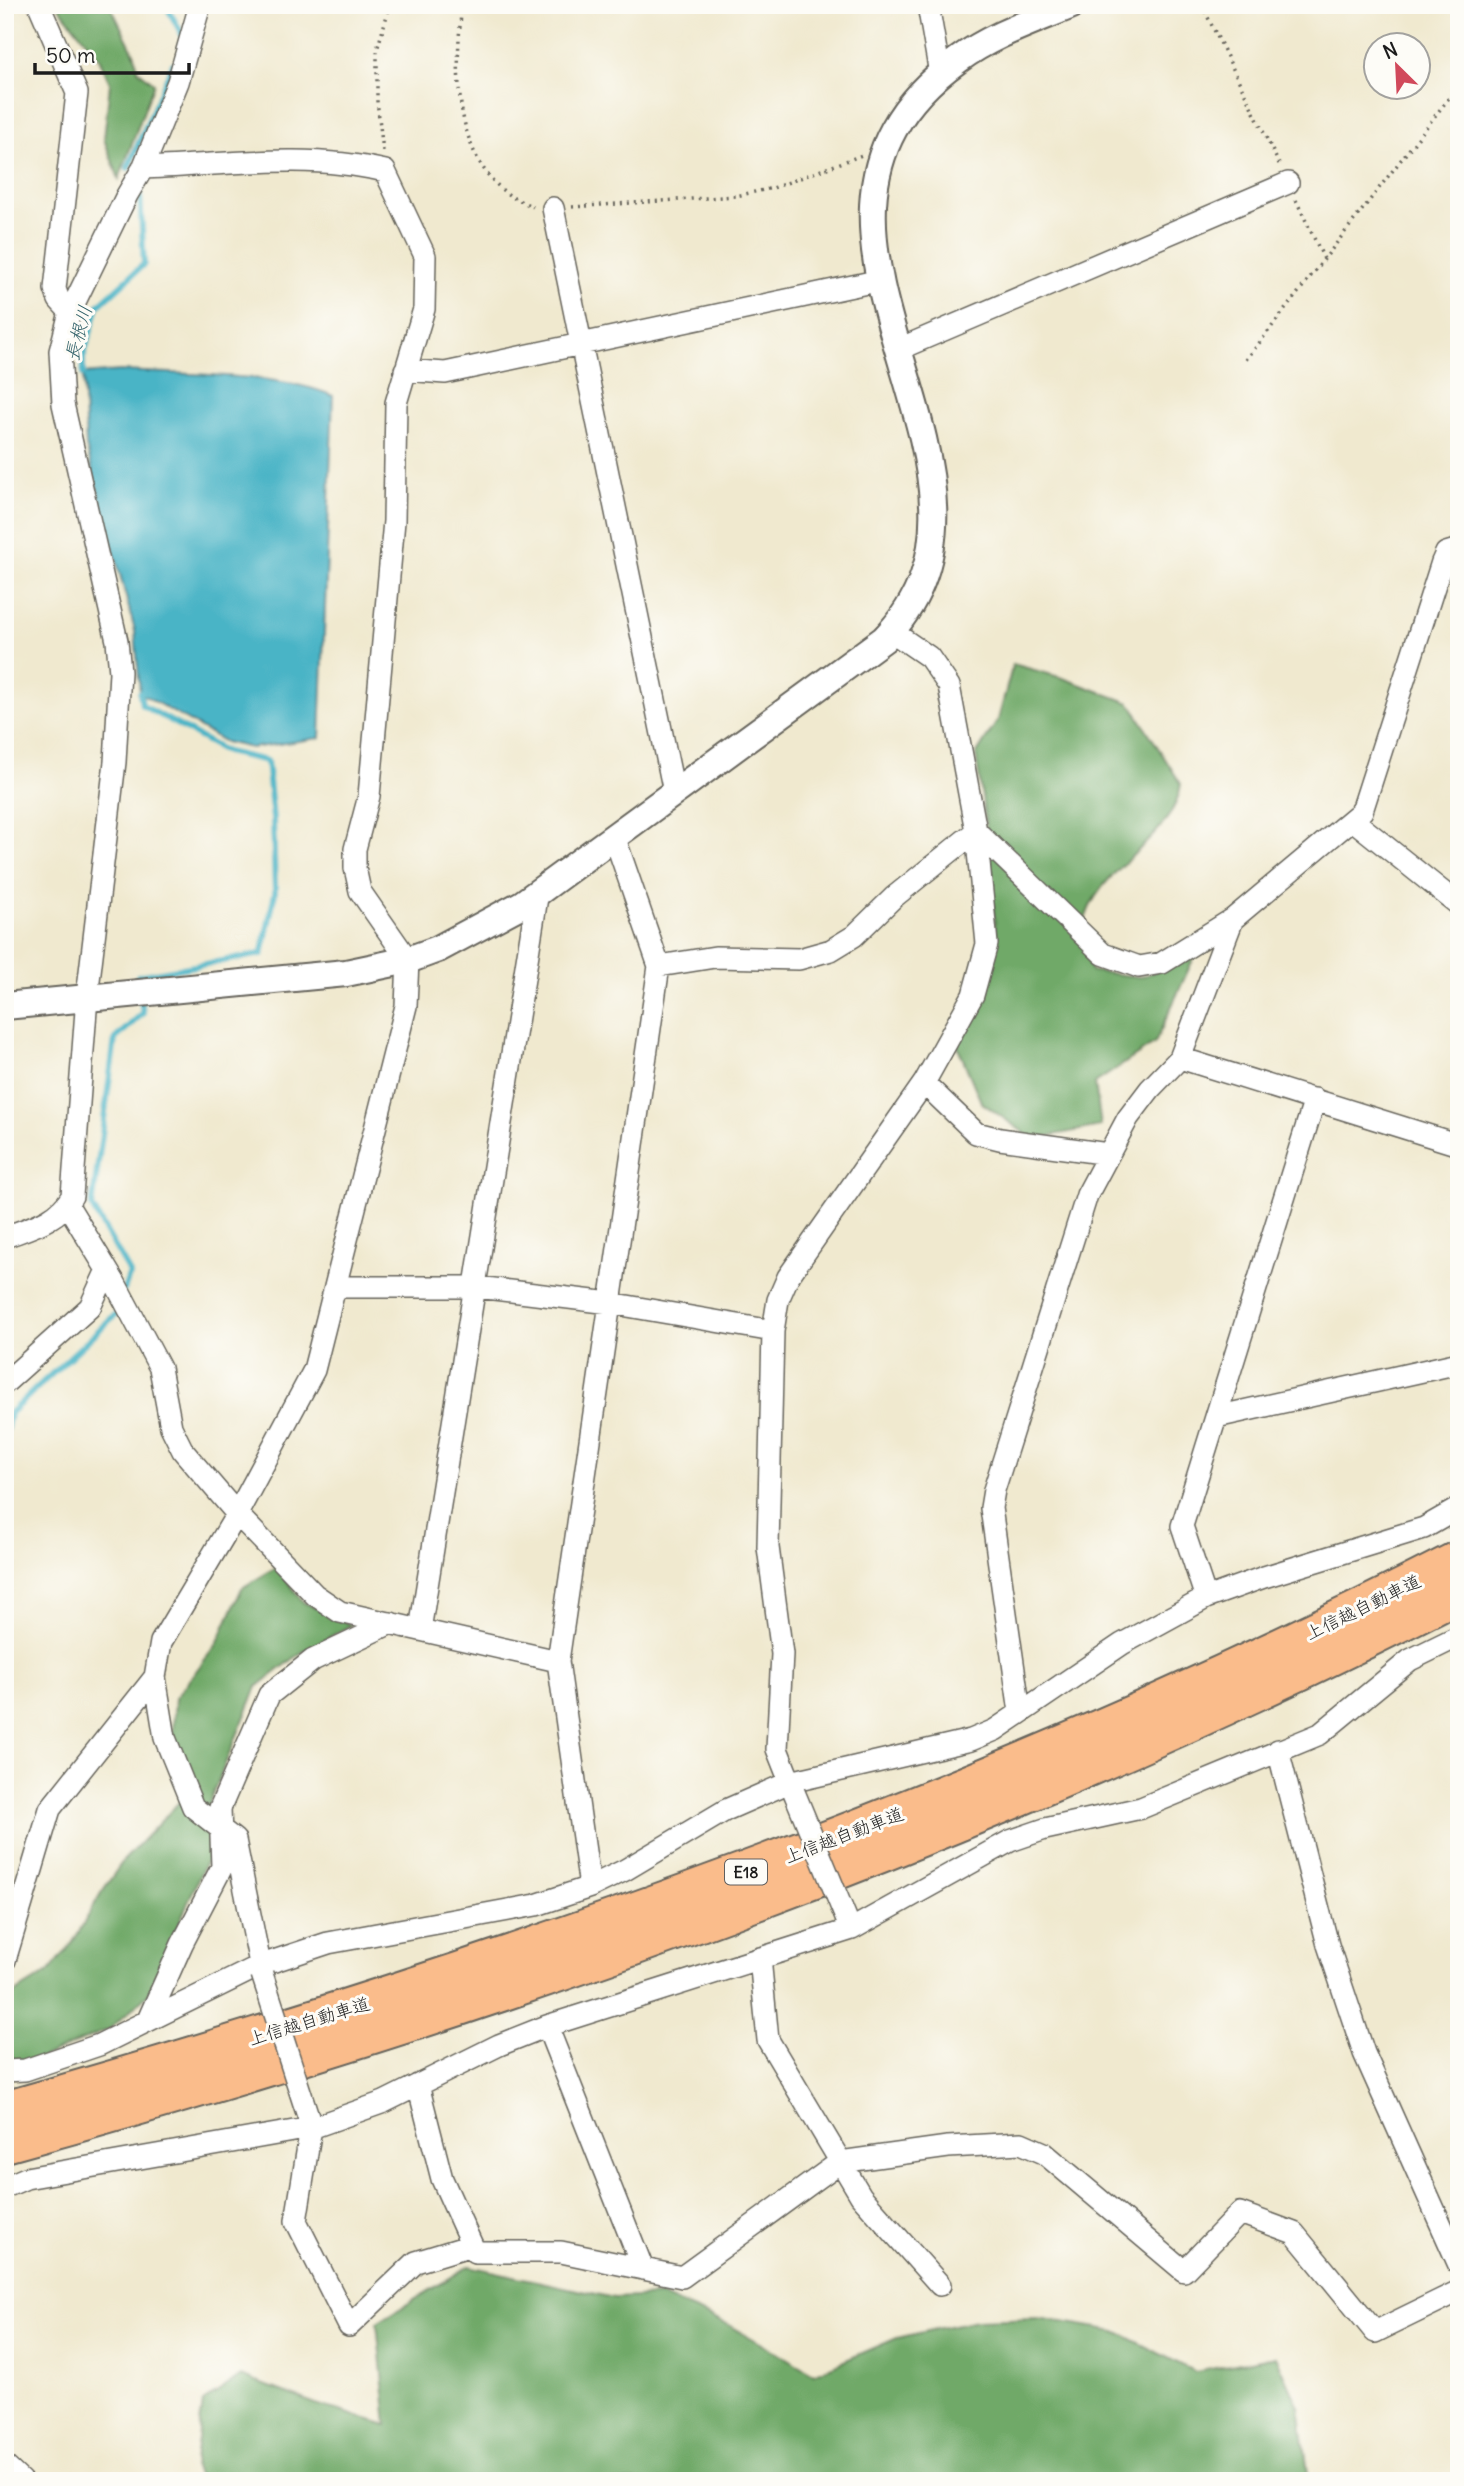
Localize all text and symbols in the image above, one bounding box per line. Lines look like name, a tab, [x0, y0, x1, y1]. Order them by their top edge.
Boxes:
scale bar	[35, 32, 189, 76]
north arrow	[1362, 32, 1432, 102]
text: N	[1379, 37, 1401, 64]
text: 50 m	[46, 42, 95, 69]
water label: 長根川	[59, 302, 97, 364]
street label: 上信越自動車道	[1301, 1569, 1425, 1645]
street label: 上信越自動車道	[781, 1802, 907, 1868]
road number: E18	[725, 1860, 767, 1884]
street label: 上信越自動車道	[245, 1992, 373, 2050]

